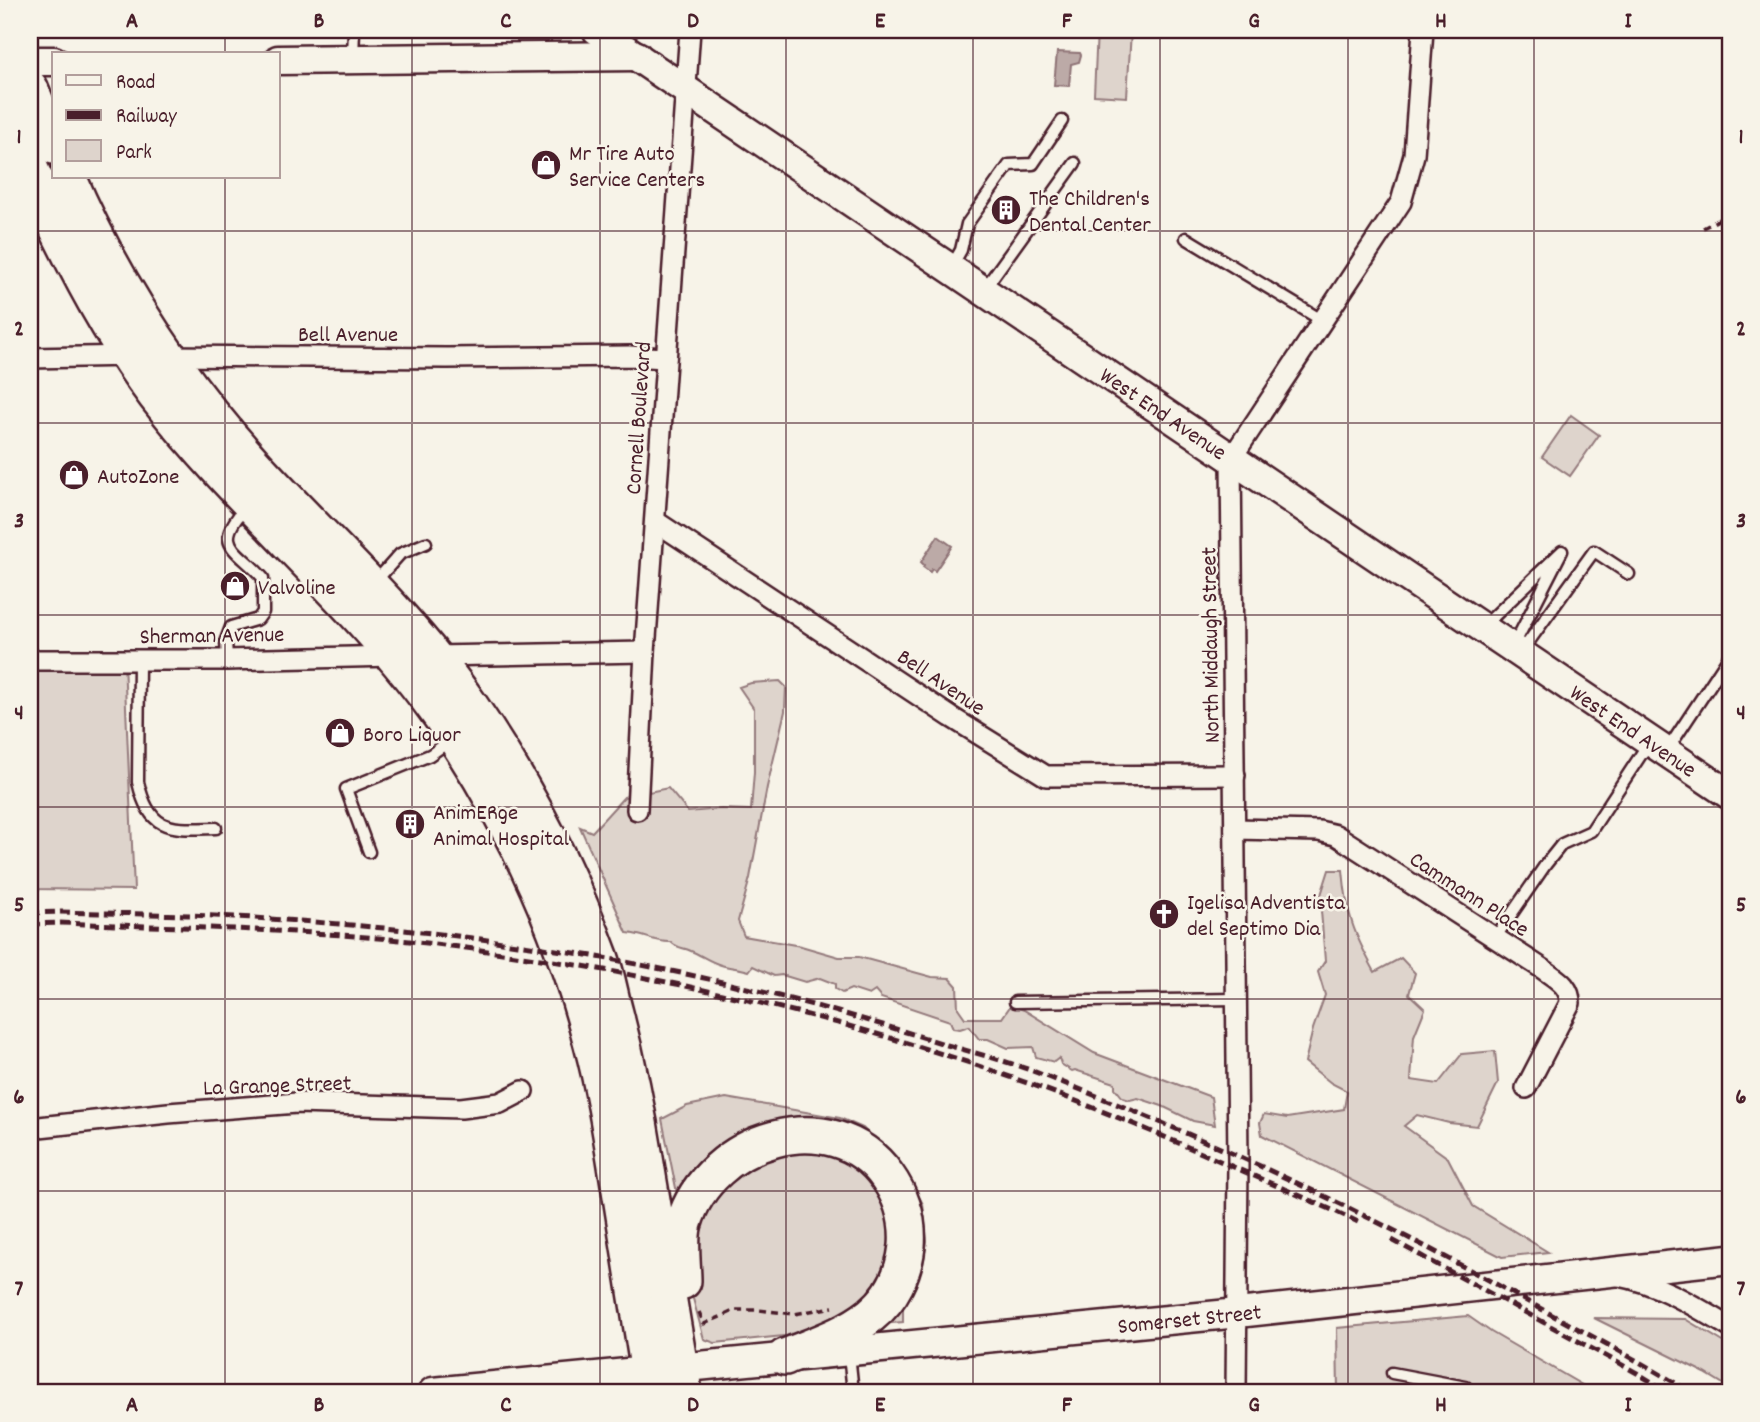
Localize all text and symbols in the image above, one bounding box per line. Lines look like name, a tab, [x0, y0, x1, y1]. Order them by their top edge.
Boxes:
text: A	[126, 6, 138, 39]
text: B	[314, 6, 325, 39]
text: C	[500, 6, 512, 39]
text: D	[687, 6, 699, 39]
text: E	[875, 6, 886, 39]
text: F	[1062, 6, 1073, 39]
text: G	[1248, 6, 1260, 39]
text: H	[1435, 6, 1447, 39]
text: I	[1624, 6, 1632, 39]
legend	[52, 52, 280, 178]
text: Road	[116, 69, 155, 99]
text: Railway	[116, 103, 177, 133]
text: 1	[16, 122, 22, 155]
text: 1	[1738, 122, 1744, 155]
text: Park	[116, 139, 152, 169]
place label: Mr Tire Auto Service Centers	[569, 139, 705, 198]
shop icon: Mr Tire Auto Service Centers	[529, 148, 563, 182]
place label: The Children's Dental Center	[1029, 184, 1151, 243]
building icon: The Children's Dental Center	[989, 193, 1023, 227]
text: 2	[14, 314, 24, 347]
text: 2	[1736, 314, 1746, 347]
street label: Bell Avenue	[298, 320, 398, 353]
street label: Cornell Boulevard	[619, 341, 662, 496]
street label: West End Avenue	[1092, 361, 1232, 470]
shop icon: AutoZone	[57, 458, 91, 492]
place label: AutoZone	[97, 462, 179, 495]
text: 3	[14, 506, 24, 539]
text: 3	[1736, 506, 1746, 539]
street label: North Middaugh Street	[1194, 547, 1231, 743]
shop icon: Valvoline	[218, 569, 252, 603]
place label: Valvoline	[258, 573, 336, 606]
street label: Sherman Avenue	[139, 620, 285, 655]
street label: Bell Avenue	[889, 642, 991, 726]
street label: West End Avenue	[1562, 678, 1702, 788]
text: 4	[14, 698, 24, 731]
text: 4	[1736, 698, 1746, 731]
shop icon: Boro Liquor	[323, 716, 357, 750]
place label: Boro Liquor	[363, 720, 461, 753]
place label: AnimERge Animal Hospital	[433, 798, 570, 857]
building icon: AnimERge Animal Hospital	[393, 807, 427, 841]
street label: Cammann Place	[1402, 845, 1535, 947]
place label: Igelisa Adventista del Septimo Dia	[1187, 888, 1346, 947]
text: 5	[14, 890, 24, 923]
text: 5	[1736, 890, 1746, 923]
church icon: Igelisa Adventista del Septimo Dia	[1147, 897, 1181, 931]
street label: La Grange Street	[202, 1068, 352, 1107]
text: 6	[13, 1082, 25, 1115]
text: 6	[1735, 1082, 1747, 1115]
text: 7	[15, 1274, 24, 1307]
text: 7	[1737, 1274, 1746, 1307]
street label: Somerset Street	[1116, 1297, 1263, 1345]
text: A	[126, 1390, 138, 1422]
text: B	[314, 1390, 325, 1422]
text: C	[500, 1390, 512, 1422]
text: D	[687, 1390, 699, 1422]
text: E	[875, 1390, 886, 1422]
text: F	[1062, 1390, 1073, 1422]
text: G	[1248, 1390, 1260, 1422]
text: H	[1435, 1390, 1447, 1422]
text: I	[1624, 1390, 1632, 1422]

